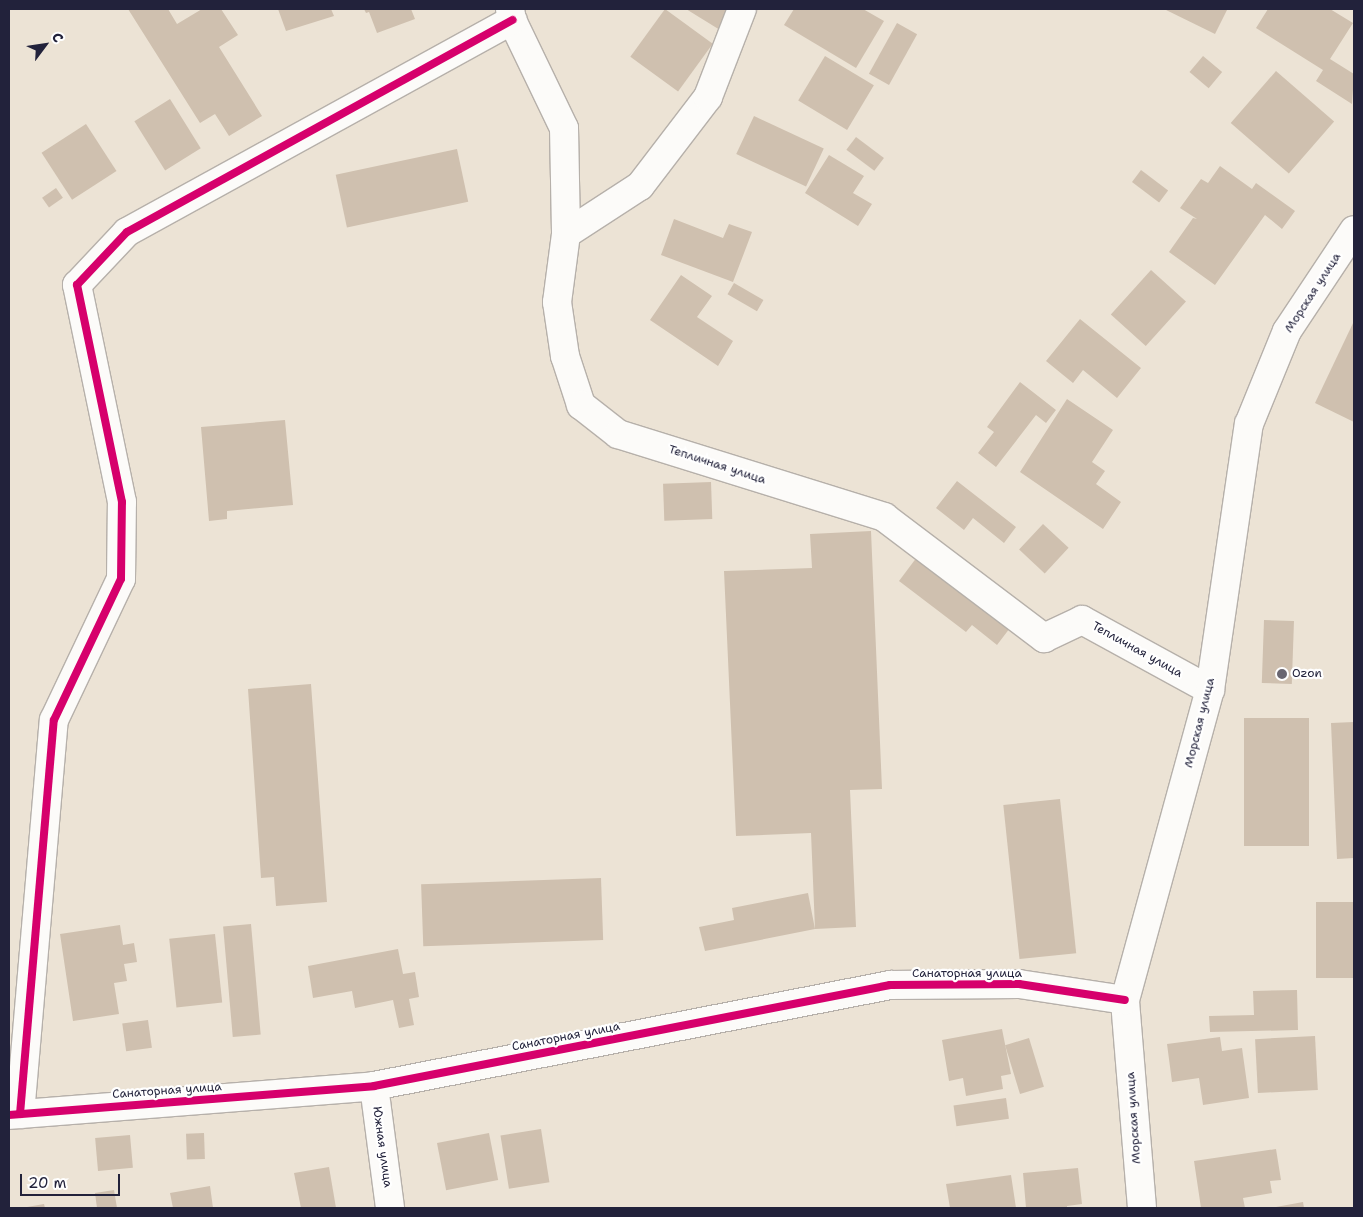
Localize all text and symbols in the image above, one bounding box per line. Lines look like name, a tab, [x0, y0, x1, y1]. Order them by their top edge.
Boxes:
north arrow	[20, 20, 70, 70]
text: С	[48, 29, 68, 46]
street label: Морская улица	[1282, 250, 1344, 336]
street label: Тепличная улица	[667, 442, 767, 488]
street label: Тепличная улица	[1089, 619, 1185, 681]
place label: Ozon	[1292, 667, 1322, 681]
marker: Ozon	[1276, 668, 1288, 680]
street label: Морская улица	[1182, 677, 1218, 769]
street label: Санаторная улица	[912, 967, 1022, 981]
street label: Санаторная улица	[511, 1019, 621, 1055]
street label: Морская улица	[1124, 1072, 1144, 1164]
street label: Санаторная улица	[112, 1080, 222, 1102]
street label: Южная улица	[369, 1106, 395, 1188]
scale bar	[22, 1164, 122, 1196]
text: 20 m	[28, 1173, 67, 1193]

